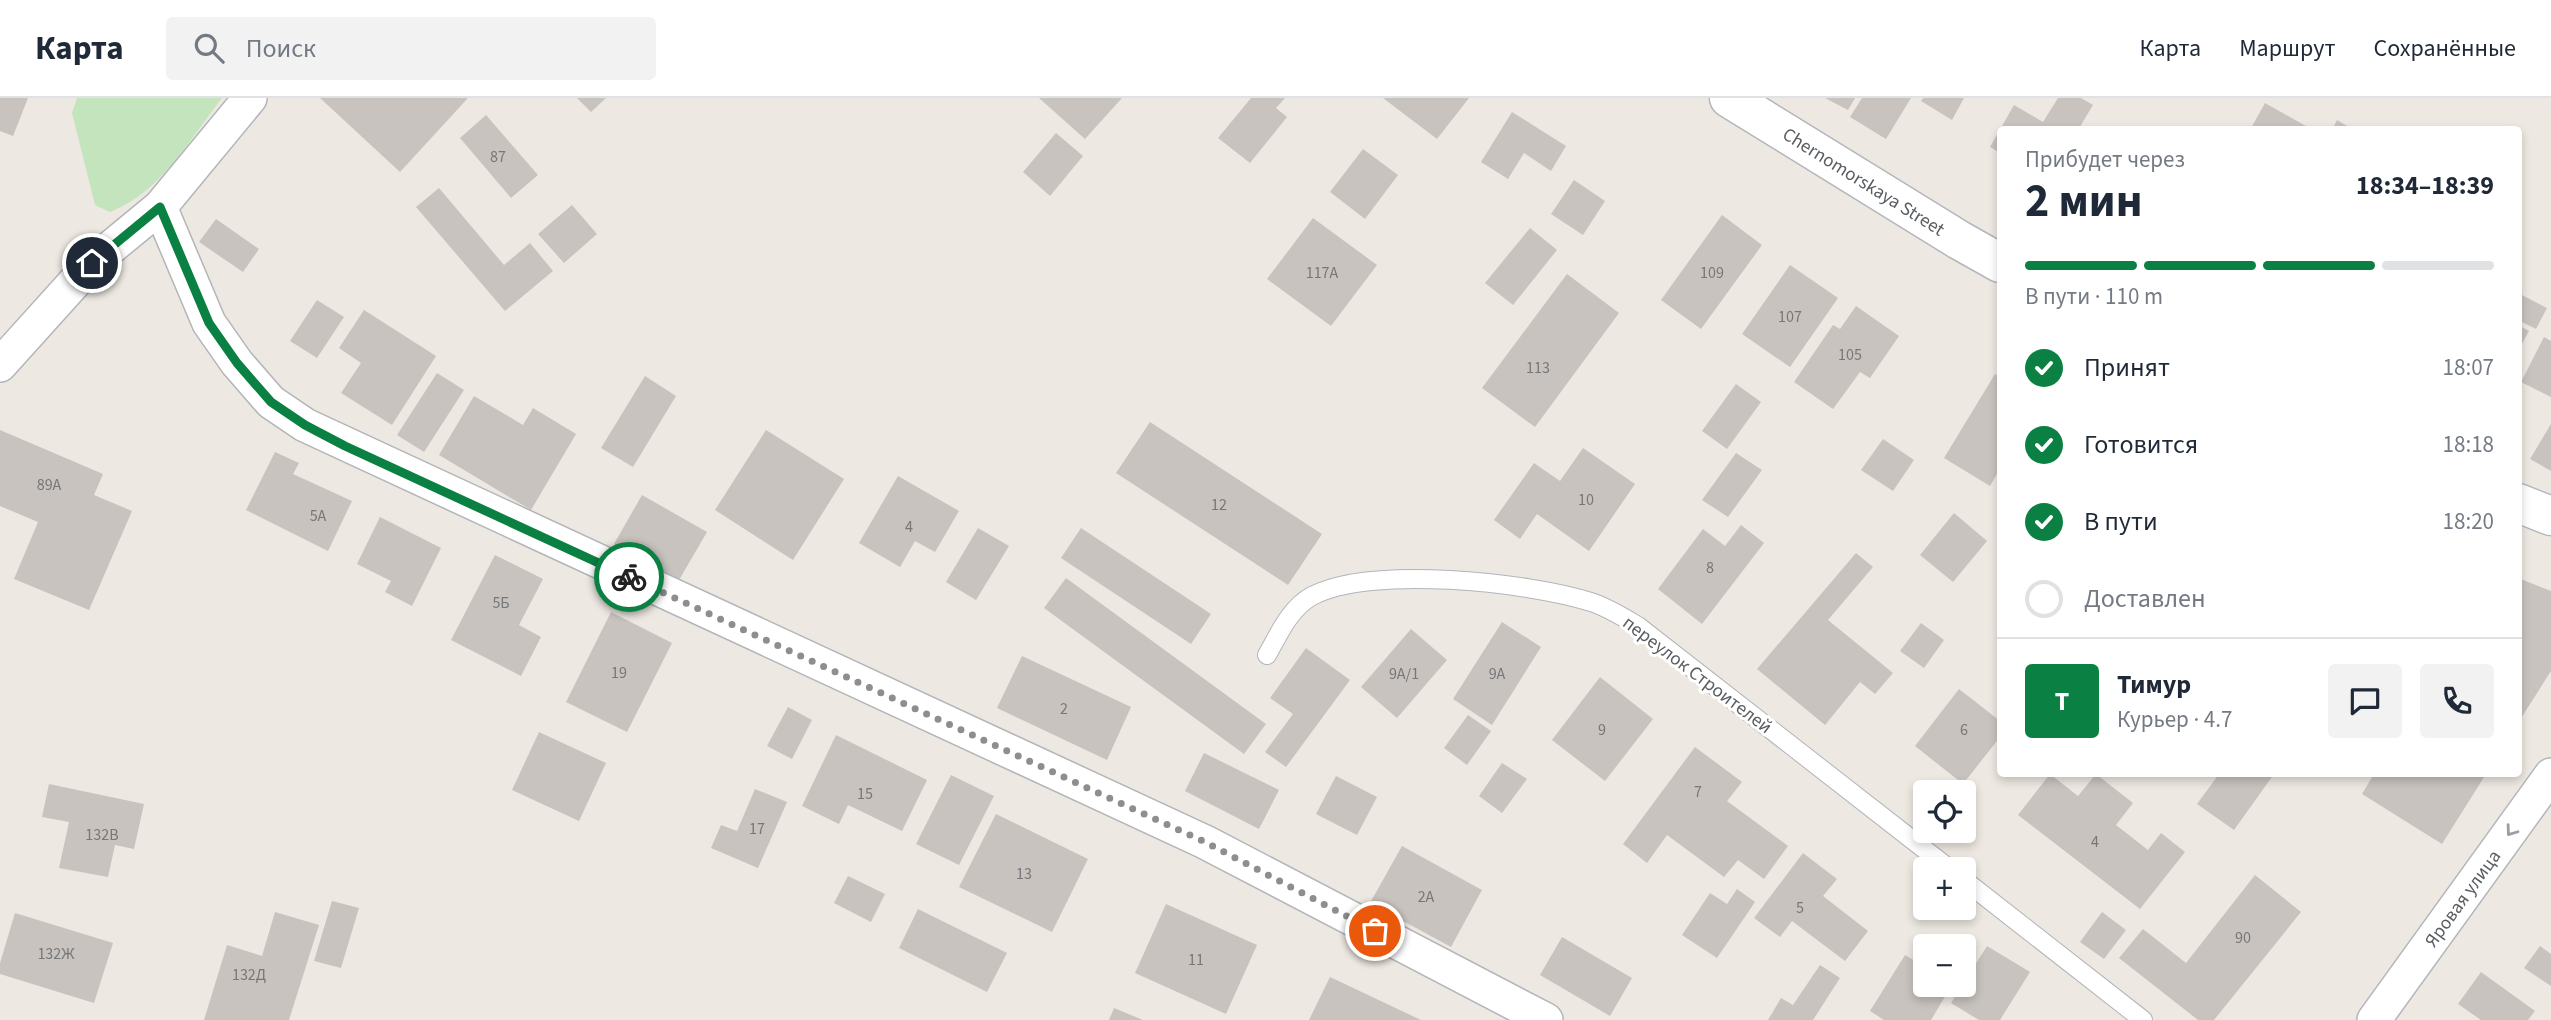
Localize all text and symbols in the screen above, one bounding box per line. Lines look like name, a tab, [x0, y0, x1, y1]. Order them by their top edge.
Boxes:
search box	[166, 17, 656, 80]
text: Карта	[35, 25, 124, 72]
icon: search	[190, 29, 228, 67]
text: Поиск	[246, 30, 316, 67]
text: Карта	[2140, 31, 2201, 66]
text: Маршрут	[2239, 31, 2335, 66]
text: Сохранённые	[2373, 31, 2516, 66]
street label: Chernomorskaya Street	[1777, 121, 1950, 243]
text: Прибудет через	[2025, 143, 2185, 176]
house number: 87	[490, 146, 506, 168]
text: 18:34–18:39	[2356, 167, 2494, 204]
text: 2 мин	[2025, 169, 2142, 234]
pin	[62, 233, 122, 293]
icon: home	[73, 244, 111, 282]
house number: 117А	[1306, 262, 1339, 284]
house number: 109	[1700, 262, 1724, 284]
text: В пути · 110 m	[2025, 280, 2163, 313]
house number: 107	[1778, 306, 1802, 328]
house number: 105	[1838, 344, 1862, 366]
icon: check	[2025, 349, 2063, 387]
text: Принят	[2084, 349, 2170, 386]
text: 18:07	[2443, 351, 2494, 384]
house number: 113	[1526, 357, 1550, 379]
icon: check	[2025, 426, 2063, 464]
text: Готовится	[2084, 426, 2198, 463]
text: 18:18	[2443, 428, 2494, 461]
house number: 89А	[37, 474, 62, 496]
house number: 10	[1578, 489, 1594, 511]
house number: 12	[1211, 494, 1227, 516]
icon: check	[2025, 503, 2063, 541]
text: В пути	[2084, 503, 2158, 540]
house number: 5А	[310, 505, 327, 527]
text: 18:20	[2443, 505, 2494, 538]
house number: 4	[905, 516, 913, 538]
courier	[594, 542, 664, 612]
house number: 8	[1706, 557, 1714, 579]
icon: bike	[610, 558, 648, 596]
text: Доставлен	[2084, 580, 2206, 617]
house number: 5Б	[492, 592, 510, 614]
street label: переулок Строителей	[1617, 610, 1778, 740]
house number: 19	[611, 662, 627, 684]
house number: 9А/1	[1389, 663, 1419, 685]
house number: 9А	[1489, 663, 1506, 685]
button: chat	[2328, 664, 2402, 738]
button: phone	[2420, 664, 2494, 738]
text: Тимур	[2117, 666, 2191, 703]
text: Т	[2055, 683, 2069, 720]
house number: 2	[1060, 698, 1068, 720]
text: Курьер · 4.7	[2117, 703, 2232, 736]
house number: 9	[1598, 719, 1606, 741]
house number: 6	[1960, 719, 1968, 741]
map controls	[1913, 780, 1976, 997]
button: locate	[1913, 780, 1976, 843]
house number: 7	[1694, 781, 1702, 803]
house number: 15	[857, 783, 873, 805]
house number: 17	[749, 818, 765, 840]
one-way arrow	[2507, 823, 2519, 836]
house number: 132В	[85, 824, 119, 846]
house number: 4	[2091, 831, 2099, 853]
street label: Яровая улица	[2419, 845, 2508, 953]
button: +	[1913, 857, 1976, 920]
house number: 13	[1016, 863, 1032, 885]
house number: 2А	[1418, 886, 1435, 908]
house number: 5	[1796, 897, 1804, 919]
pin	[1345, 901, 1405, 961]
icon: bag	[1356, 912, 1394, 950]
house number: 90	[2235, 927, 2251, 949]
button: −	[1913, 934, 1976, 997]
house number: 132Ж	[37, 943, 75, 965]
house number: 11	[1188, 949, 1204, 971]
house number: 132Д	[232, 964, 266, 986]

